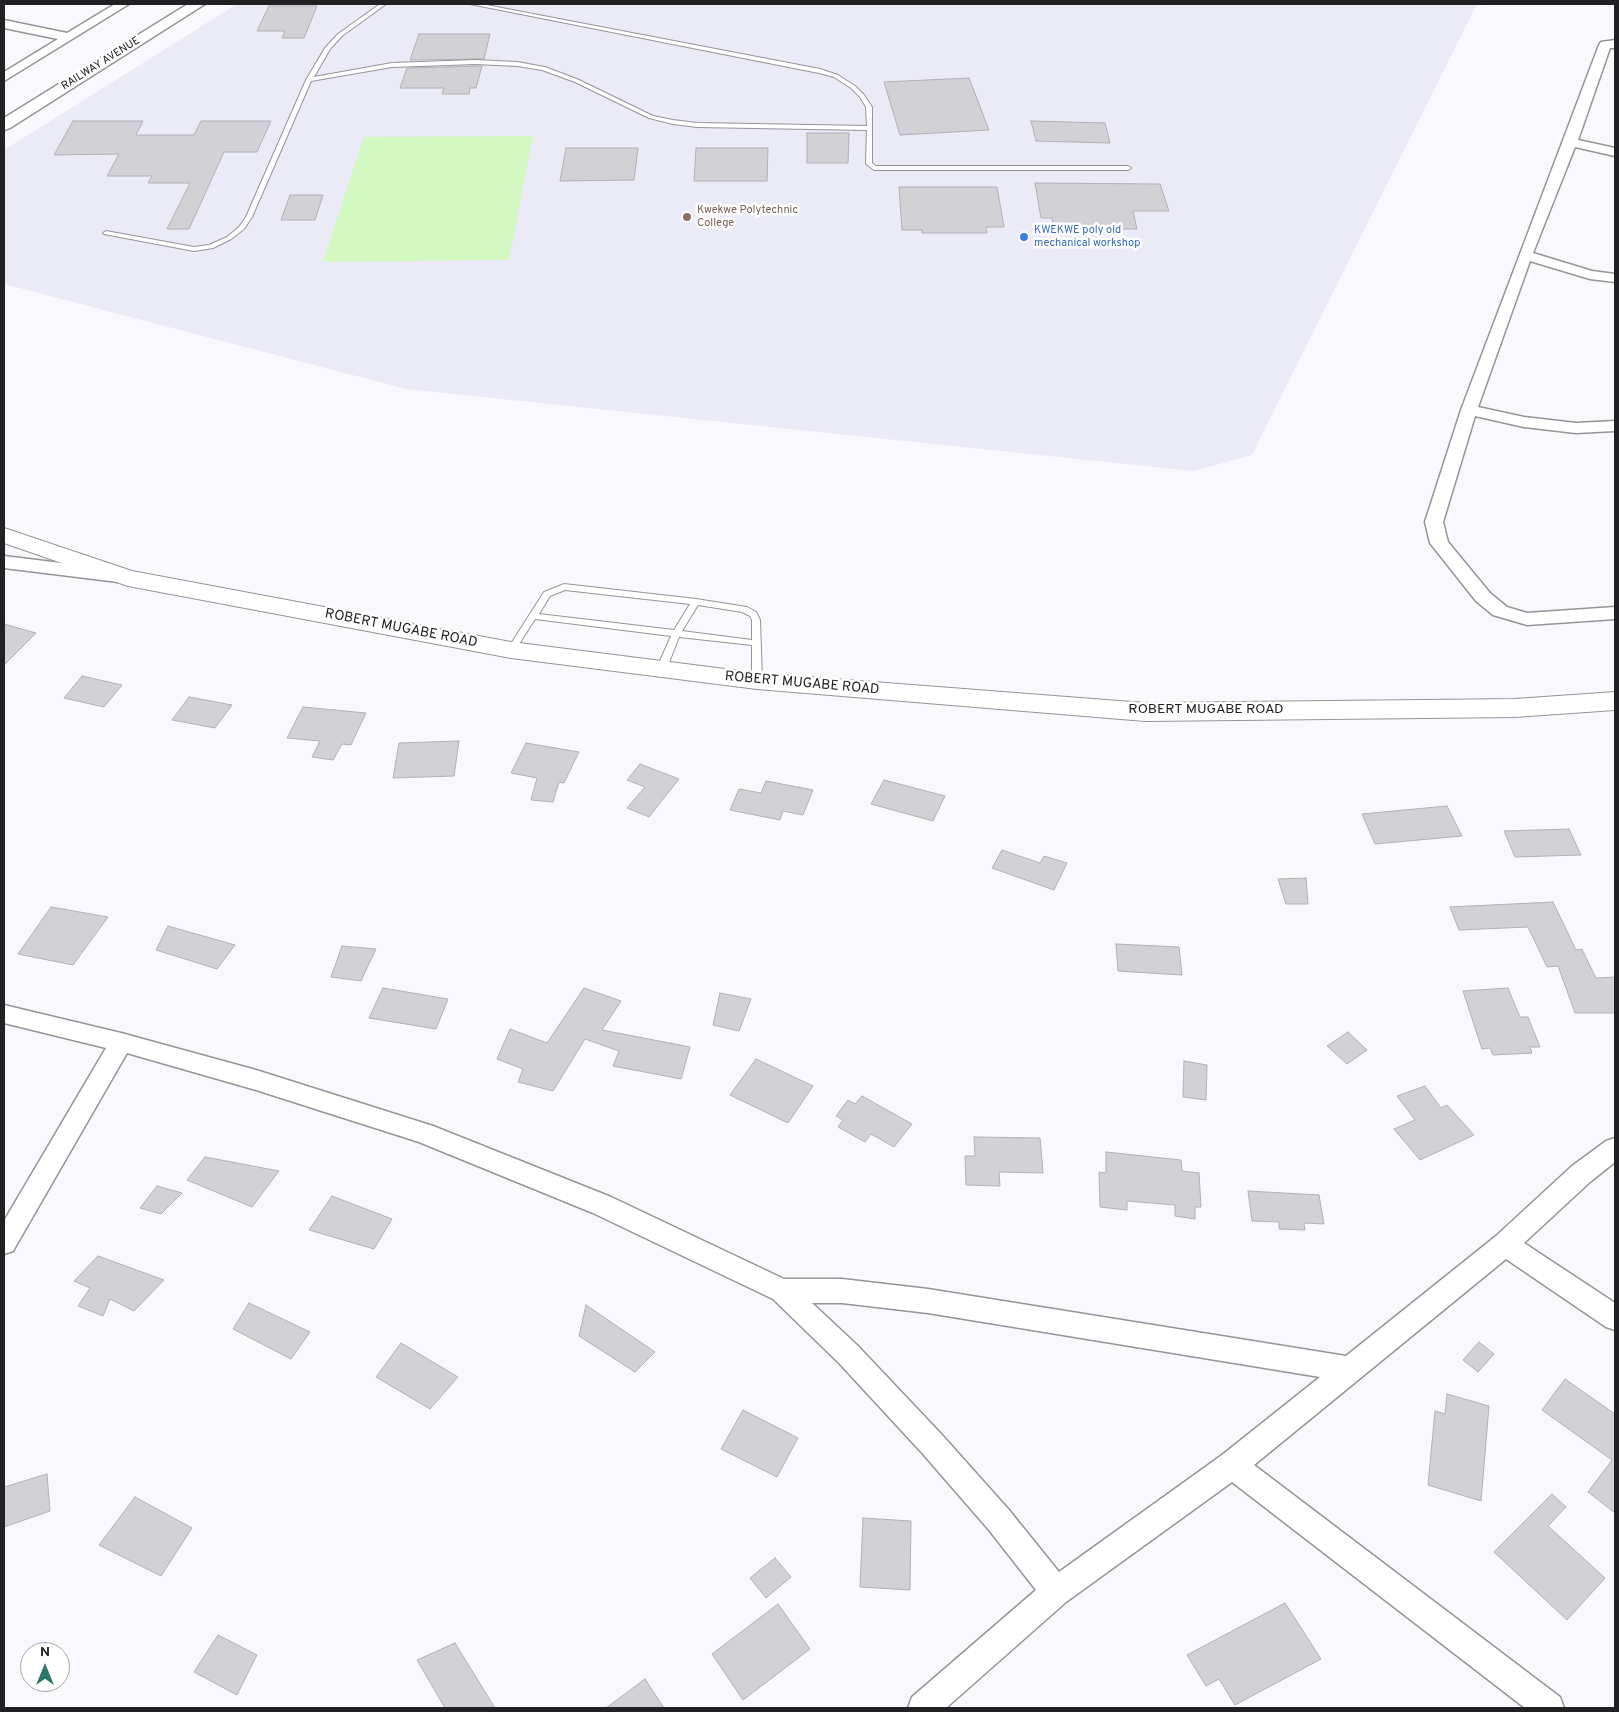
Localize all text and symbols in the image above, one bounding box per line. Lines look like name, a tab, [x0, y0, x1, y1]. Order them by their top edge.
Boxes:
street label: RAILWAY AVENUE	[59, 35, 143, 93]
place label: Kwekwe Polytechnic College	[697, 204, 798, 230]
marker: Kwekwe Polytechnic College	[681, 211, 693, 223]
place label: KWEKWE poly old mechanical workshop	[1034, 224, 1140, 250]
marker: KWEKWE poly old mechanical workshop	[1018, 231, 1030, 243]
street label: ROBERT MUGABE ROAD	[323, 606, 479, 652]
street label: ROBERT MUGABE ROAD	[724, 669, 880, 699]
street label: ROBERT MUGABE ROAD	[1128, 702, 1284, 718]
north arrow	[20, 1642, 70, 1692]
text: N	[40, 1644, 50, 1661]

